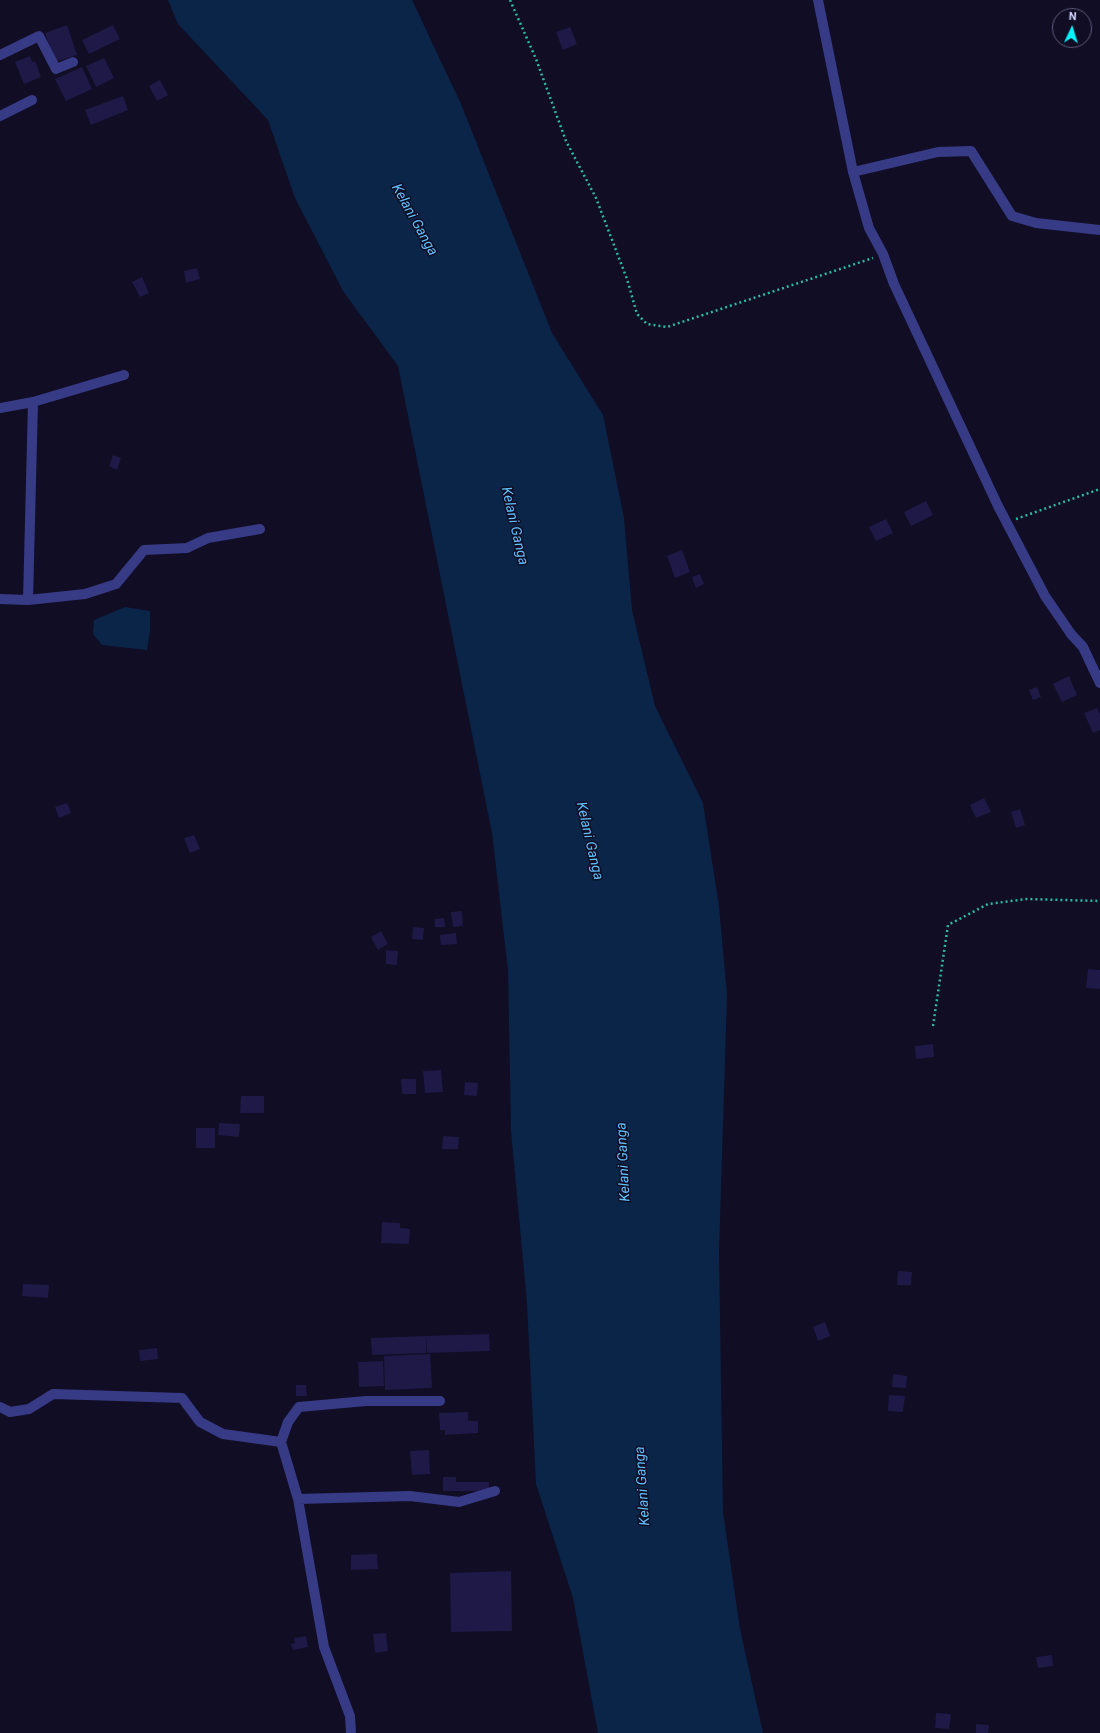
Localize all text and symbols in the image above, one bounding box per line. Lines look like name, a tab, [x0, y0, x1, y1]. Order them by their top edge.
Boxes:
north arrow	[1052, 8, 1092, 48]
text: N	[1068, 10, 1077, 23]
water label: Kelani Ganga	[387, 181, 441, 259]
water label: Kelani Ganga	[497, 485, 531, 567]
water label: Kelani Ganga	[572, 800, 606, 882]
water label: Kelani Ganga	[614, 1122, 634, 1202]
water label: Kelani Ganga	[632, 1446, 654, 1526]

